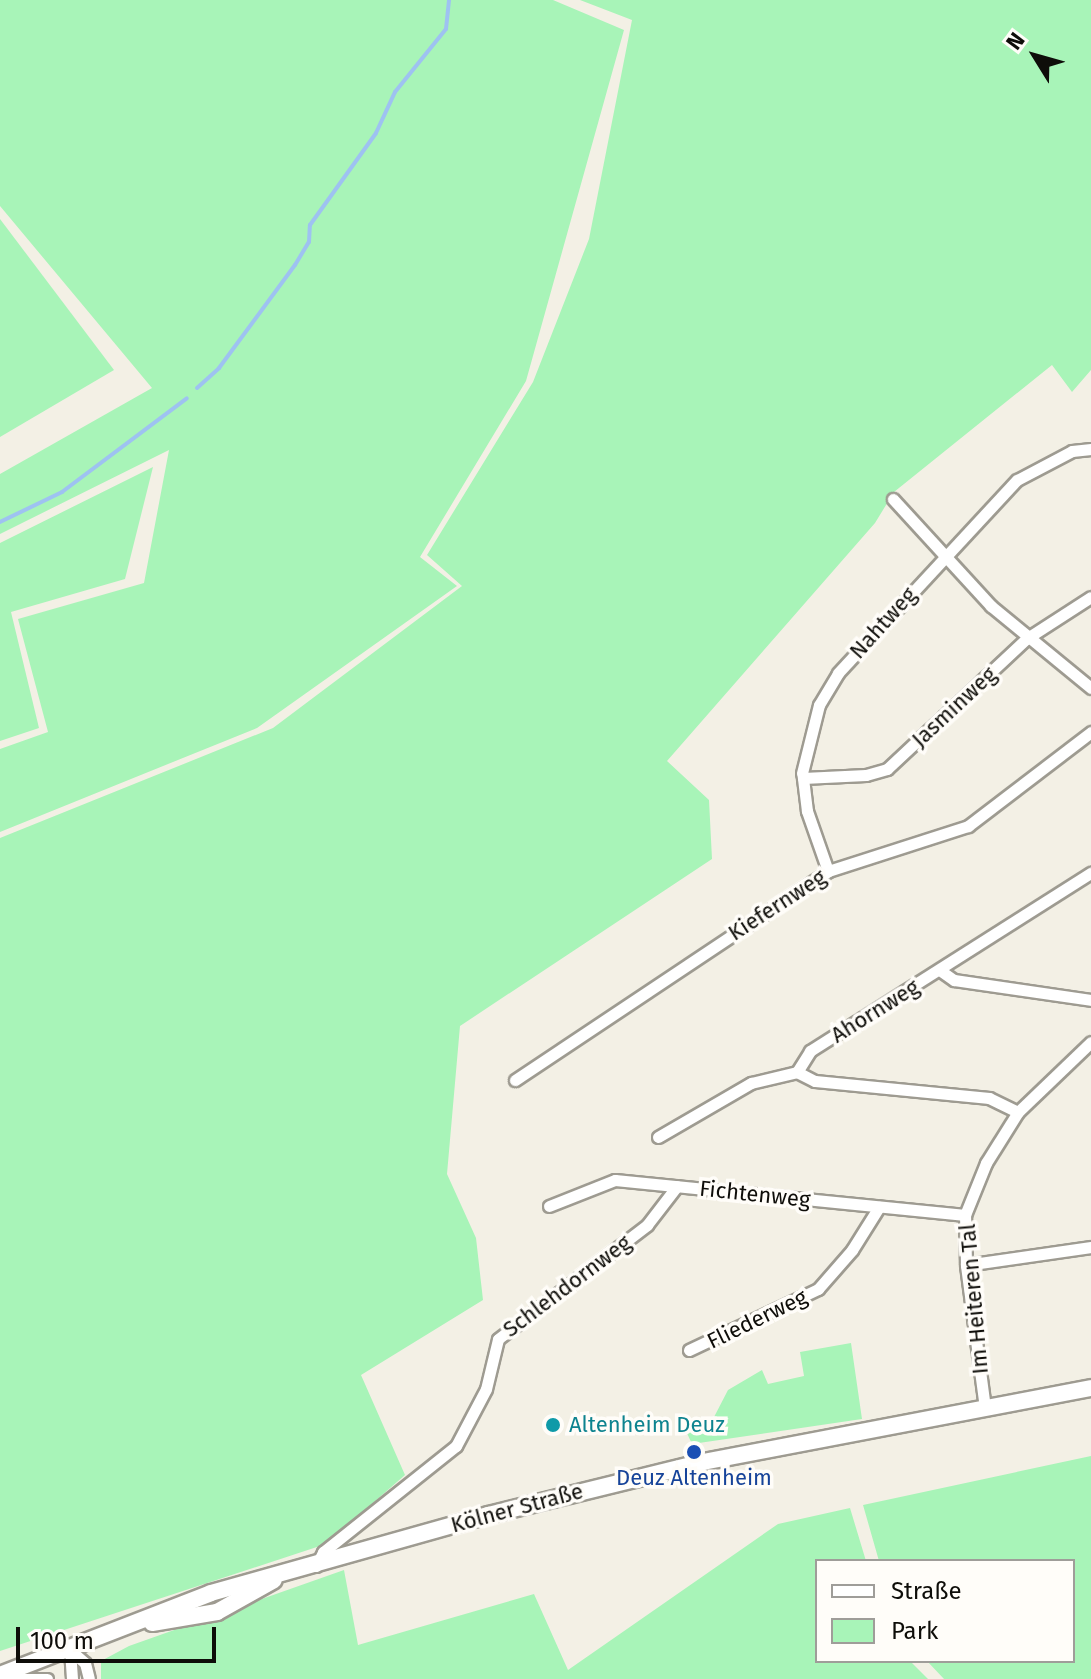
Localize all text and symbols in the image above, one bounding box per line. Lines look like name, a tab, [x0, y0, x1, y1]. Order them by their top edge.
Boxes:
north arrow	[995, 16, 1075, 96]
text: N	[1000, 27, 1031, 55]
street label: Nahtweg	[844, 582, 922, 664]
street label: Jasminweg	[906, 661, 1002, 753]
street label: Kiefernweg	[723, 864, 831, 946]
street label: Ahornweg	[826, 974, 924, 1048]
street label: Fichtenweg	[698, 1175, 812, 1213]
street label: Im Heiteren Tal	[954, 1223, 994, 1375]
street label: Schlehdornweg	[498, 1229, 636, 1343]
street label: Fliederweg	[703, 1283, 811, 1355]
place label: Altenheim Deuz	[569, 1412, 725, 1438]
marker: Altenheim Deuz	[544, 1416, 562, 1434]
marker: Deuz Altenheim	[685, 1443, 703, 1461]
place label: Deuz Altenheim	[616, 1465, 772, 1491]
street label: Kölner Straße	[448, 1478, 586, 1538]
legend	[815, 1559, 1075, 1663]
text: Straße	[891, 1577, 962, 1605]
scale bar	[20, 1611, 220, 1661]
text: Park	[891, 1617, 938, 1645]
text: 100 m	[30, 1627, 94, 1655]

